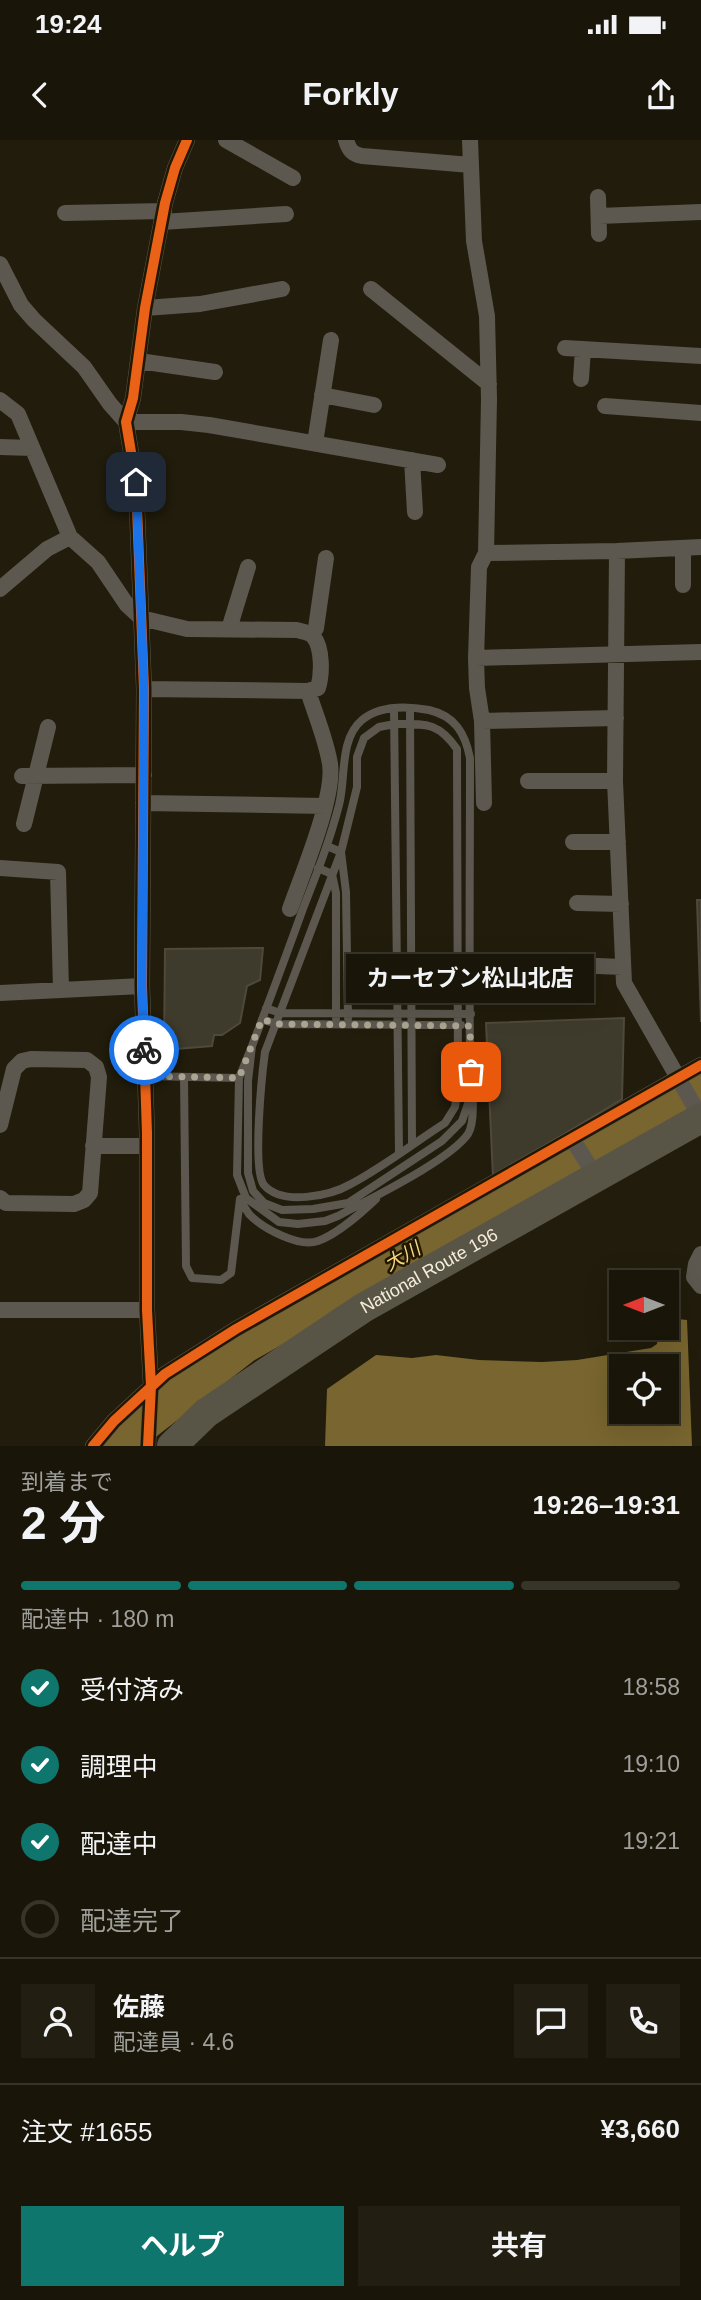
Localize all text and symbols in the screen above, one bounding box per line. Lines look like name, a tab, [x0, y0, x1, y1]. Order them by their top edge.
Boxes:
text: 19:24	[35, 9, 102, 39]
icon: back	[21, 76, 59, 114]
text: Forkly	[302, 76, 399, 112]
icon: share	[642, 76, 680, 114]
pin	[106, 452, 166, 512]
icon: home	[117, 463, 155, 501]
callout: カーセブン松山北店	[347, 953, 595, 1002]
text: カーセブン松山北店	[367, 965, 574, 991]
courier	[109, 1015, 179, 1085]
icon: bike	[125, 1031, 163, 1069]
pin	[441, 1042, 501, 1102]
icon: bag	[452, 1053, 490, 1091]
street label: National Route 196	[357, 1224, 501, 1317]
water label: 大川	[381, 1237, 426, 1275]
north arrow	[609, 1270, 679, 1340]
map controls	[609, 1270, 679, 1424]
button: locate	[609, 1354, 679, 1424]
text: 到着まで	[21, 1469, 113, 1495]
text: 19:26–19:31	[533, 1490, 680, 1520]
text: 2 分	[21, 1497, 105, 1549]
text: 配達中 · 180 m	[21, 1606, 174, 1632]
icon: check	[21, 1669, 59, 1707]
text: 18:58	[622, 1674, 680, 1700]
text: 受付済み	[80, 1675, 184, 1705]
icon: check	[21, 1746, 59, 1784]
text: 19:10	[622, 1751, 680, 1777]
text: 調理中	[80, 1752, 158, 1782]
icon: check	[21, 1823, 59, 1861]
text: 19:21	[622, 1828, 680, 1854]
text: 配達中	[80, 1829, 158, 1859]
text: 配達完了	[80, 1906, 184, 1936]
button: person	[21, 1984, 95, 2058]
button: chat	[514, 1984, 588, 2058]
button: phone	[606, 1984, 680, 2058]
text: 佐藤	[113, 1992, 165, 2022]
text: 配達員 · 4.6	[113, 2029, 234, 2055]
text: ¥3,660	[600, 2114, 680, 2144]
text: 注文 #1655	[21, 2117, 153, 2147]
button: ヘルプ	[21, 2206, 344, 2286]
button: 共有	[358, 2206, 680, 2286]

